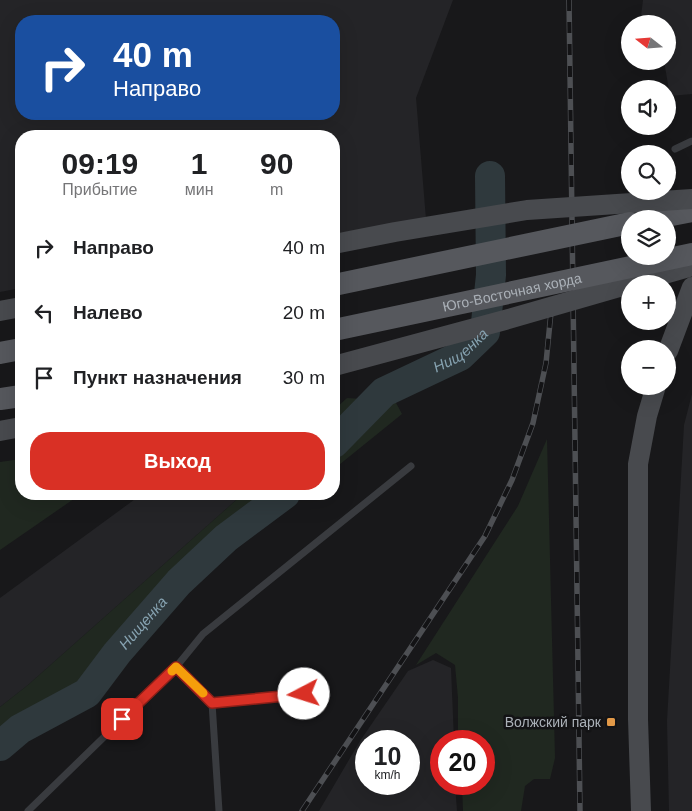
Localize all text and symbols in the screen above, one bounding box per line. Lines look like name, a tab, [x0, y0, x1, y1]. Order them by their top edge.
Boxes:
north arrow	[621, 15, 676, 70]
map controls	[621, 15, 676, 395]
icon: right	[30, 35, 95, 100]
text: 40 m	[113, 35, 193, 74]
text: Направо	[113, 76, 201, 101]
button: sound	[621, 80, 676, 135]
button: search	[621, 145, 676, 200]
text: 09:19	[62, 147, 138, 180]
text: 1	[191, 147, 208, 180]
text: 90	[260, 147, 293, 180]
text: Прибытие	[62, 181, 137, 198]
text: мин	[185, 181, 214, 198]
text: m	[270, 181, 283, 198]
button: layers	[621, 210, 676, 265]
icon: right	[30, 234, 58, 262]
text: Направо	[73, 237, 154, 258]
text: 40 m	[283, 237, 325, 258]
street label: Юго-Восточная хорда	[441, 270, 583, 315]
button: +	[621, 275, 676, 330]
icon: left	[30, 299, 58, 327]
text: Налево	[73, 302, 143, 323]
text: 20 m	[283, 302, 325, 323]
water label: Нищенка	[430, 325, 491, 375]
button: −	[621, 340, 676, 395]
icon: arrive	[30, 364, 58, 392]
text: Пункт назначения	[73, 367, 242, 388]
text: 30 m	[283, 367, 325, 388]
button: Выход	[30, 432, 325, 490]
water label: Нищенка	[115, 593, 170, 652]
position arrow	[277, 667, 329, 719]
pin	[101, 698, 143, 740]
icon: arrive	[108, 705, 136, 733]
place label: Волжский парк	[505, 714, 602, 730]
marker: Волжский парк	[605, 716, 617, 728]
speed limit sign: 20	[430, 730, 495, 795]
text: 10	[374, 742, 401, 770]
text: km/h	[374, 768, 401, 782]

